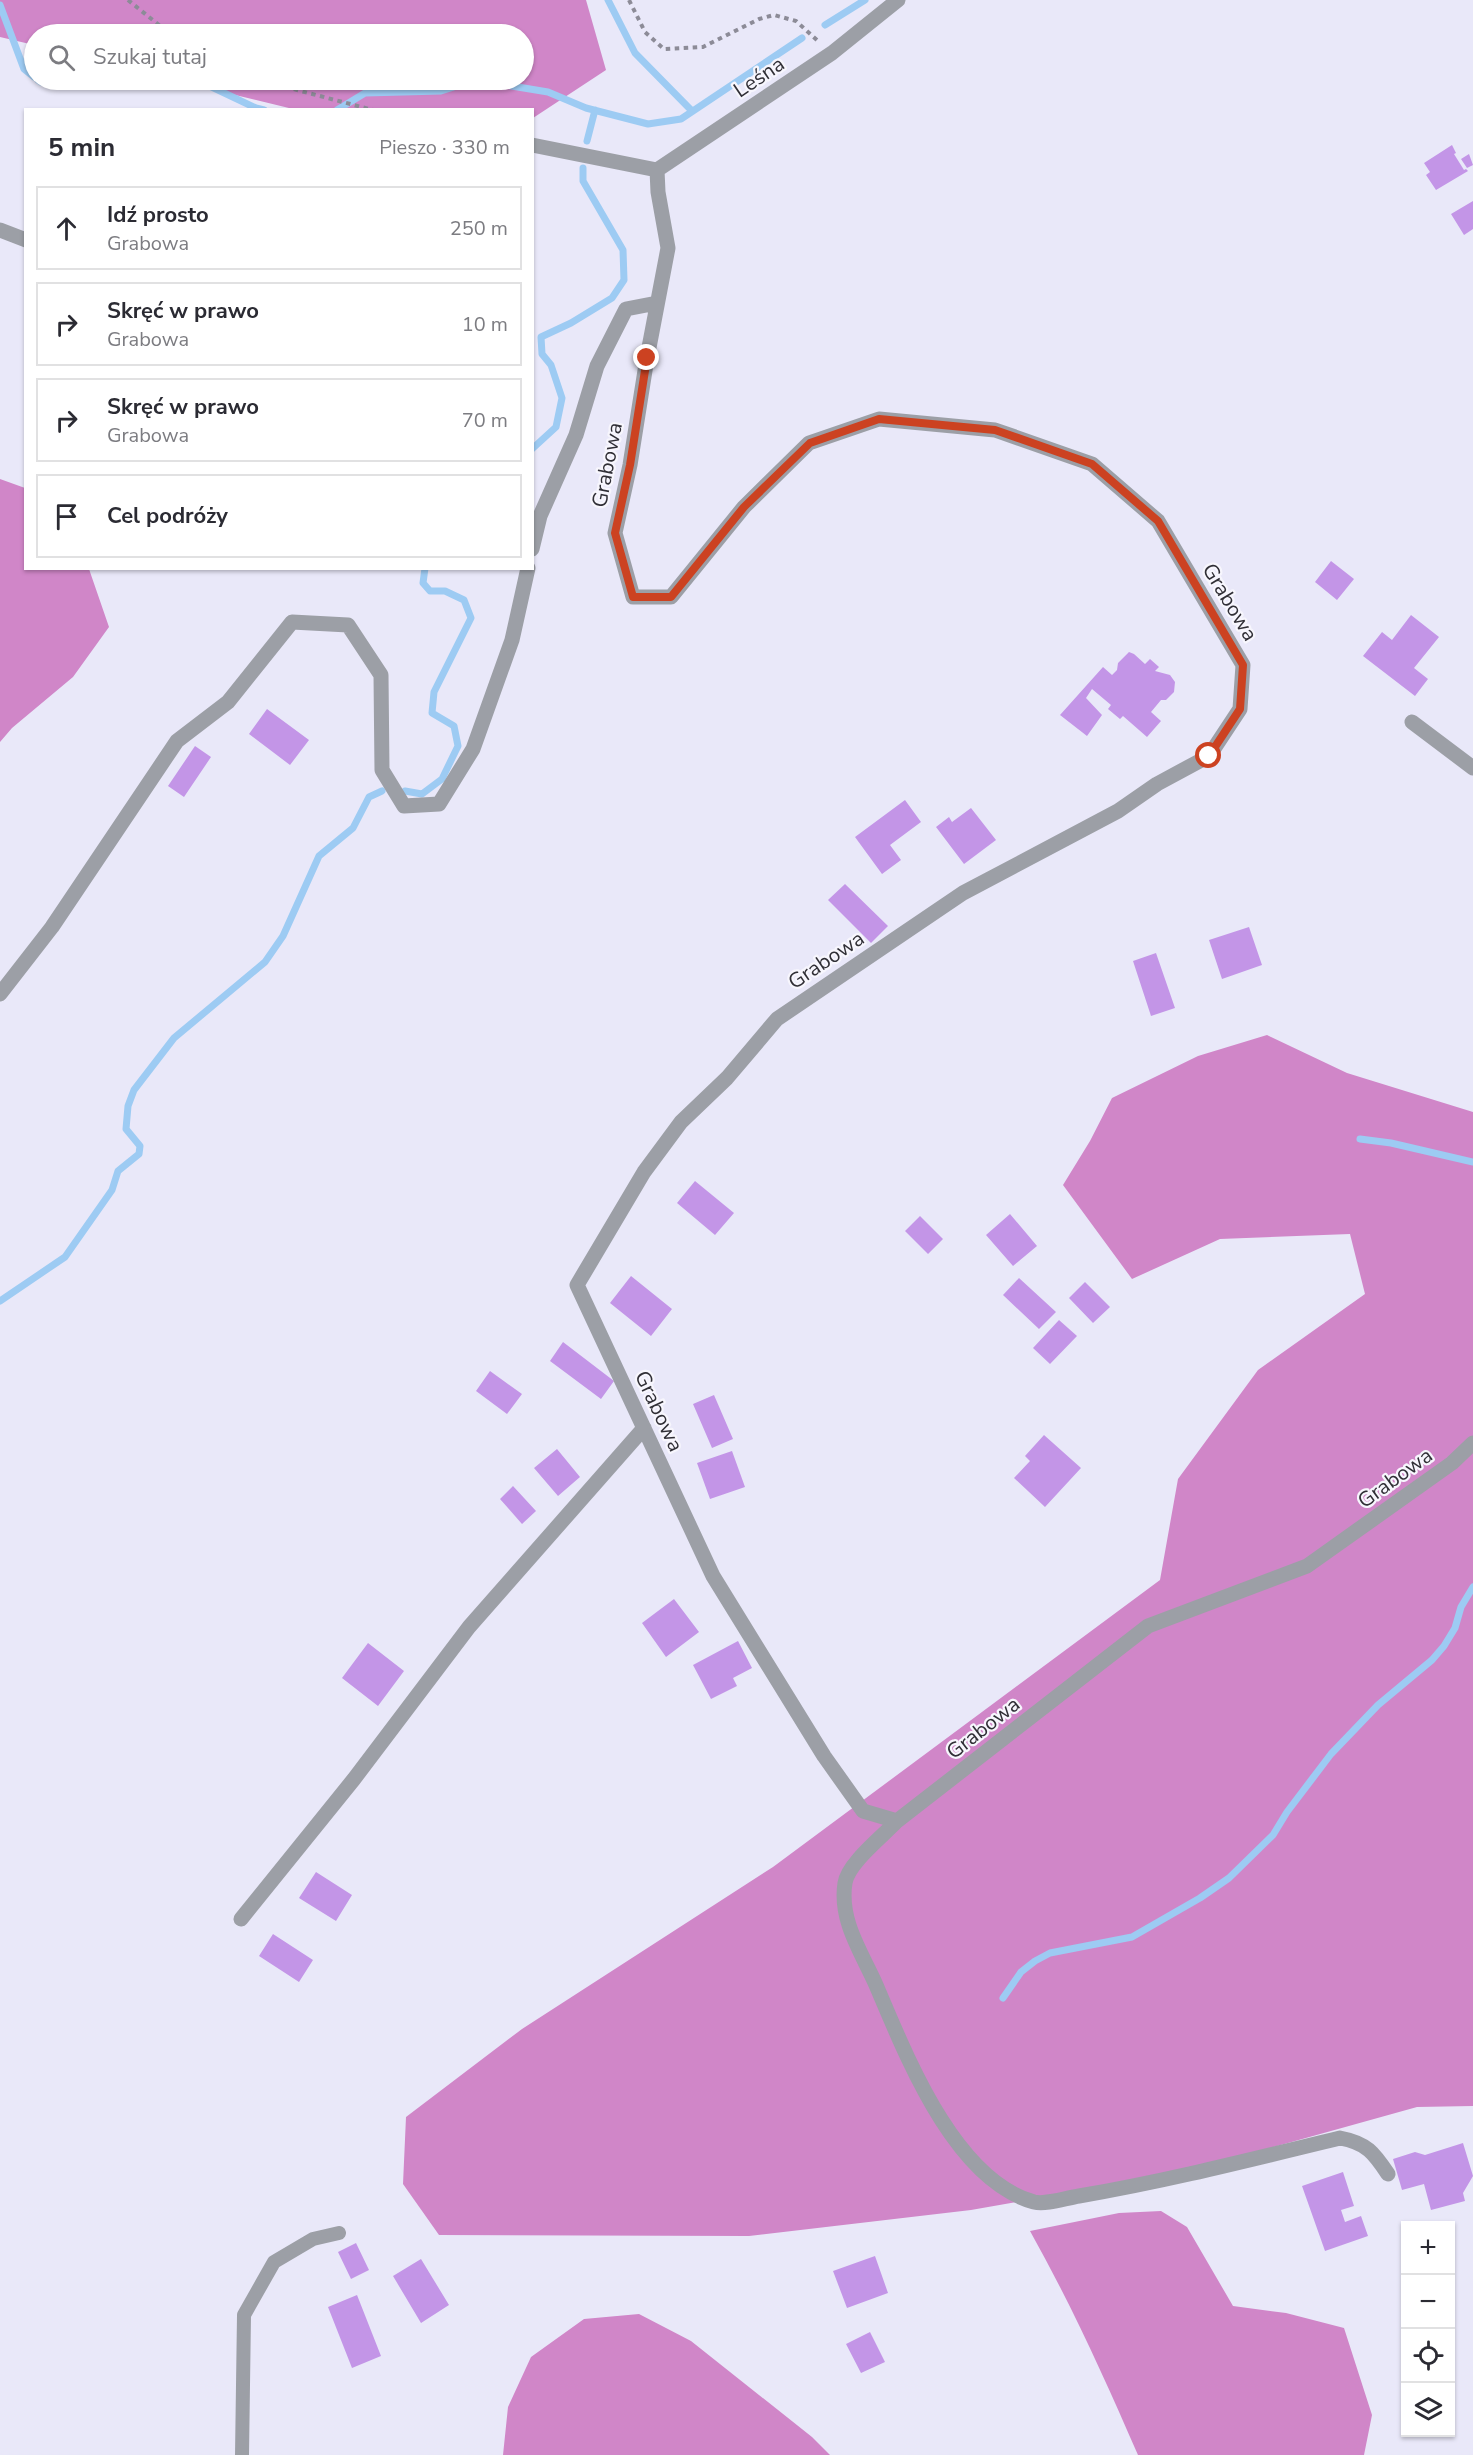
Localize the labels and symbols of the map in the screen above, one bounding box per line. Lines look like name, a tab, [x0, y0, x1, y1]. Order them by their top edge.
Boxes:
street label: Leśna	[728, 50, 790, 104]
route end	[633, 344, 659, 370]
street label: Grabowa	[585, 420, 629, 510]
street label: Grabowa	[1196, 558, 1264, 646]
route start	[1195, 742, 1221, 768]
street label: Grabowa	[782, 924, 870, 996]
street label: Grabowa	[628, 1366, 690, 1456]
street label: Grabowa	[1352, 1441, 1438, 1515]
street label: Grabowa	[940, 1690, 1026, 1766]

